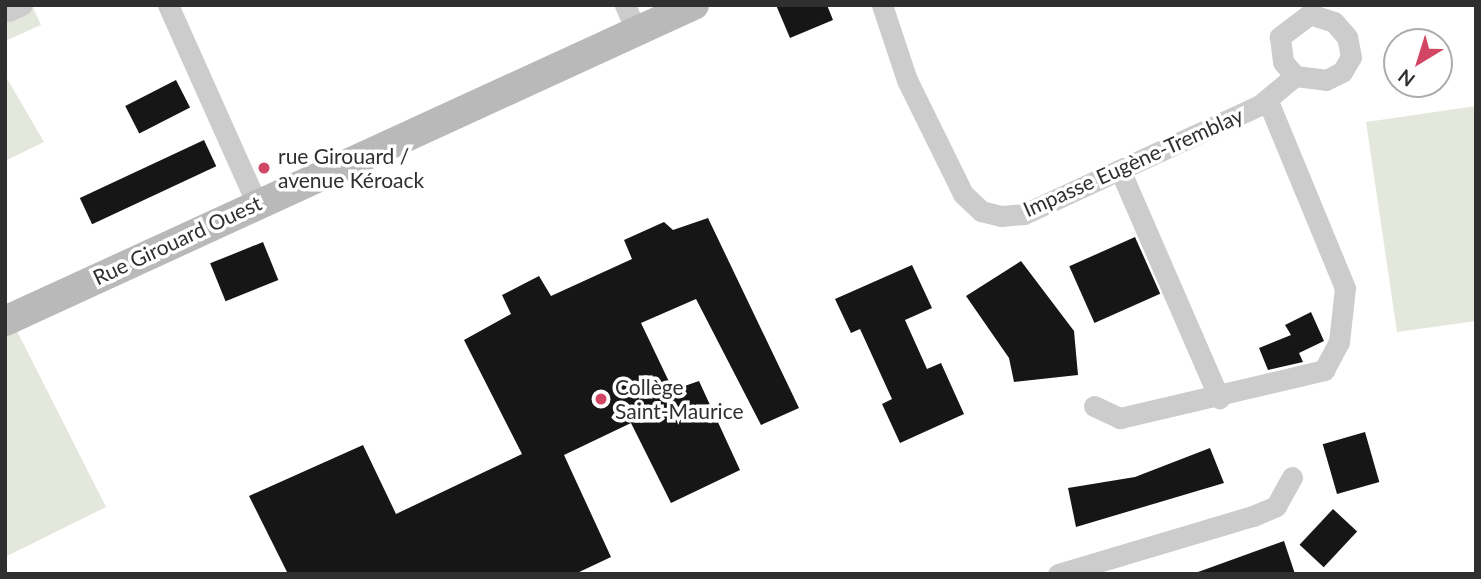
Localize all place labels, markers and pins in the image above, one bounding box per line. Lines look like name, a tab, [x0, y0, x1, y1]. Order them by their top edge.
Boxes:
place label: rue Girouard / avenue Kéroack	[278, 143, 424, 193]
marker: rue Girouard / avenue Kéroack	[256, 160, 272, 176]
place label: Collège Saint-Maurice	[615, 374, 744, 424]
marker: Collège Saint-Maurice	[593, 391, 609, 407]

